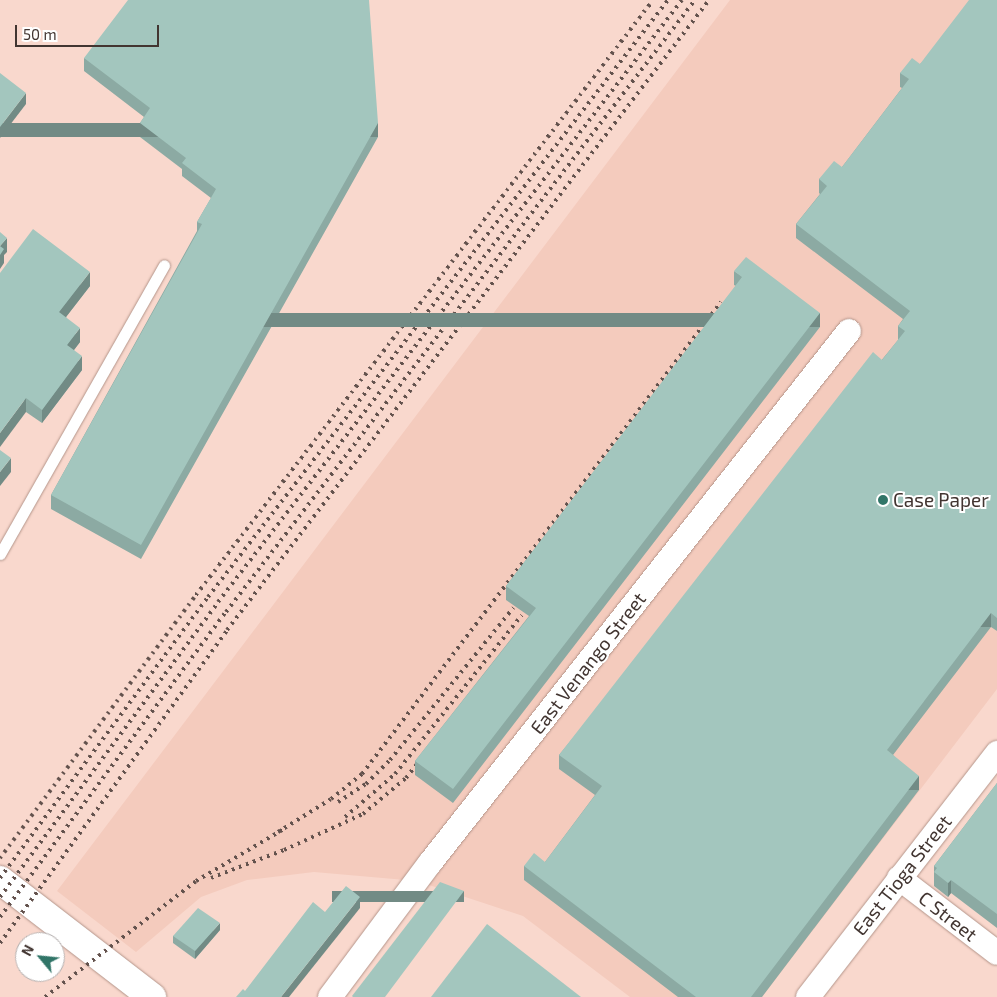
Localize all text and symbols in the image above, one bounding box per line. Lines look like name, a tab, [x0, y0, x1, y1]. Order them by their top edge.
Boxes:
scale bar	[18, 15, 161, 47]
text: 50 m	[23, 25, 57, 43]
place label: Case Paper	[893, 489, 989, 511]
marker: Case Paper	[877, 494, 889, 506]
street label: East Venango Street	[525, 587, 651, 739]
street label: East Tioga Street	[848, 810, 956, 940]
street label: C Street	[914, 886, 982, 946]
north arrow	[15, 932, 65, 982]
text: N	[17, 942, 37, 959]

